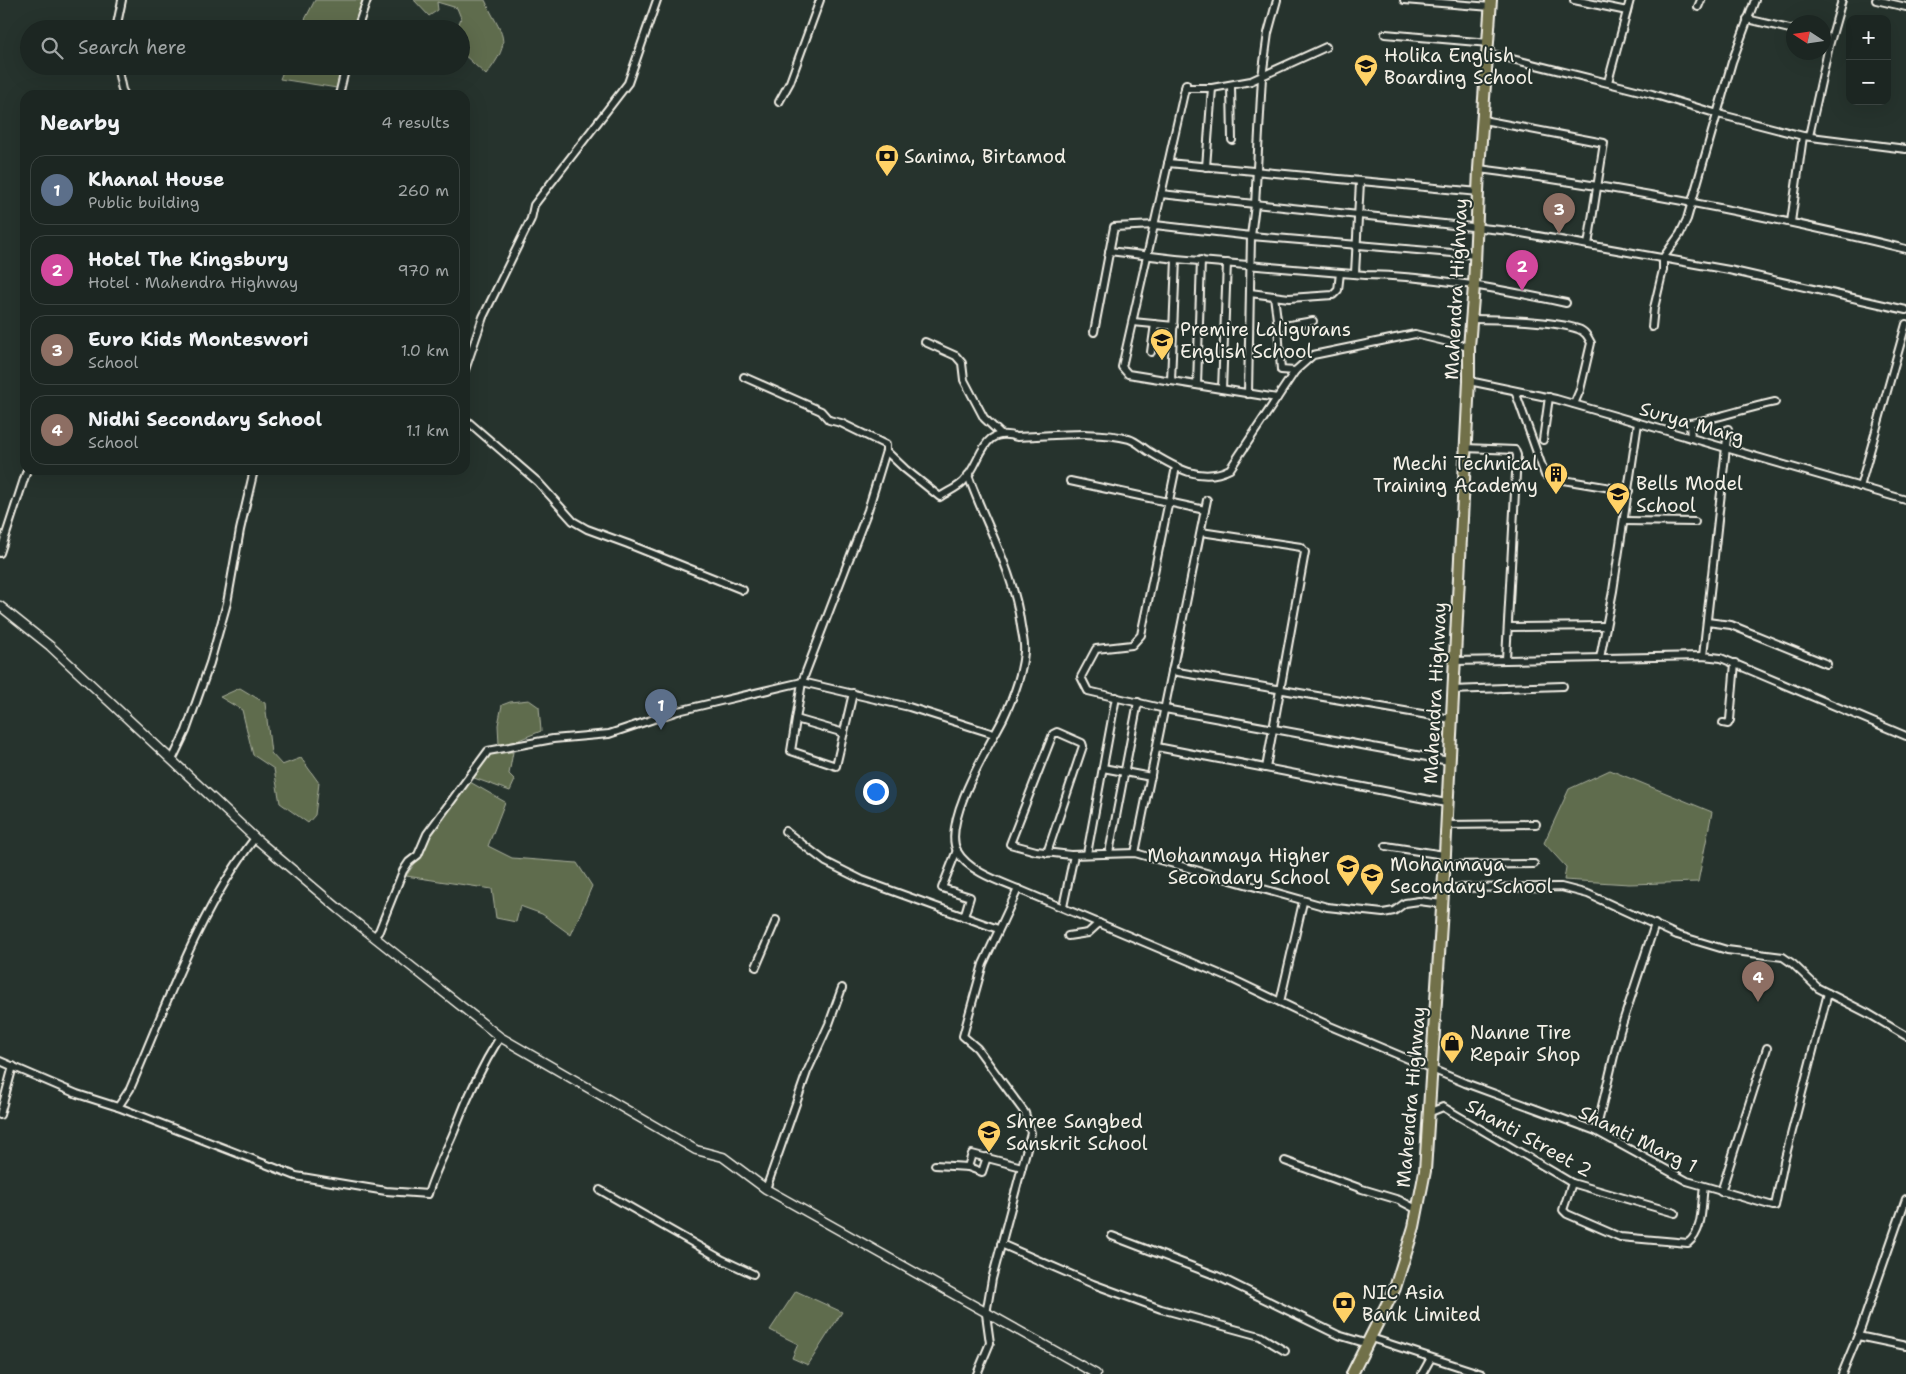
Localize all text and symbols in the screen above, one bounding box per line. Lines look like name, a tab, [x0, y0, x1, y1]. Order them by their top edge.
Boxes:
north arrow	[1786, 15, 1831, 60]
map controls	[1846, 15, 1891, 105]
button: +	[1846, 15, 1891, 60]
search box	[20, 20, 470, 75]
icon: search	[38, 34, 66, 62]
text: Search here	[78, 35, 187, 60]
place label: Holika English Boarding School	[1384, 43, 1533, 90]
school or university icon: Holika English Boarding School	[1353, 53, 1379, 87]
button: −	[1846, 60, 1891, 105]
text: Nearby	[40, 109, 120, 137]
text: 4 results	[381, 112, 450, 133]
bank icon: Sanima, Birtamod	[874, 143, 900, 177]
place label: Sanima, Birtamod	[904, 144, 1066, 169]
text: Khanal House	[88, 167, 224, 192]
text: 1	[53, 180, 61, 201]
text: 260 m	[397, 180, 449, 201]
text: Public building	[88, 192, 200, 213]
pin: 3	[1543, 193, 1575, 234]
street label: Mahendra Highway	[1439, 197, 1473, 381]
text: Hotel The Kingsbury	[88, 247, 289, 272]
pin: 2	[1506, 250, 1538, 291]
text: 2	[51, 260, 63, 281]
text: 970 m	[397, 260, 449, 281]
text: Hotel · Mahendra Highway	[88, 272, 298, 293]
place label: Premire Laligurans English School	[1180, 317, 1351, 364]
text: Euro Kids Monteswori	[88, 327, 309, 352]
school or university icon: Premire Laligurans English School	[1149, 327, 1175, 361]
text: 3	[51, 340, 63, 361]
text: 1.0 km	[401, 340, 449, 361]
text: School	[88, 352, 138, 373]
street label: Surya Marg	[1637, 396, 1747, 450]
text: Nidhi Secondary School	[88, 407, 322, 432]
text: 4	[51, 420, 63, 441]
text: 1.1 km	[406, 420, 449, 441]
text: School	[88, 432, 138, 453]
place label: Mechi Technical Training Academy	[1373, 451, 1538, 498]
building icon: Mechi Technical Training Academy	[1543, 461, 1569, 495]
place label: Bells Model School	[1636, 471, 1743, 518]
school or university icon: Bells Model School	[1605, 481, 1631, 515]
street label: Mahendra Highway	[1418, 601, 1452, 785]
pin: 1	[645, 689, 677, 730]
your location	[863, 779, 889, 805]
place label: Mohanmaya Higher Secondary School	[1147, 843, 1330, 890]
place label: Mohanmaya Secondary School	[1390, 852, 1553, 899]
school or university icon: Mohanmaya Higher Secondary School	[1335, 853, 1361, 887]
school or university icon: Mohanmaya Secondary School	[1359, 862, 1385, 896]
pin: 4	[1742, 961, 1774, 1002]
street label: Mahendra Highway	[1391, 1005, 1431, 1189]
place label: Nanne Tire Repair Shop	[1470, 1020, 1581, 1067]
shop icon: Nanne Tire Repair Shop	[1439, 1030, 1465, 1064]
street label: Shanti Street 2	[1461, 1093, 1597, 1183]
street label: Shanti Marg 1	[1574, 1099, 1702, 1179]
place label: Shree Sangbed Sanskrit School	[1006, 1109, 1148, 1156]
school or university icon: Shree Sangbed Sanskrit School	[976, 1119, 1002, 1153]
place label: NIC Asia Bank Limited	[1362, 1280, 1481, 1327]
bank icon: NIC Asia Bank Limited	[1331, 1290, 1357, 1324]

